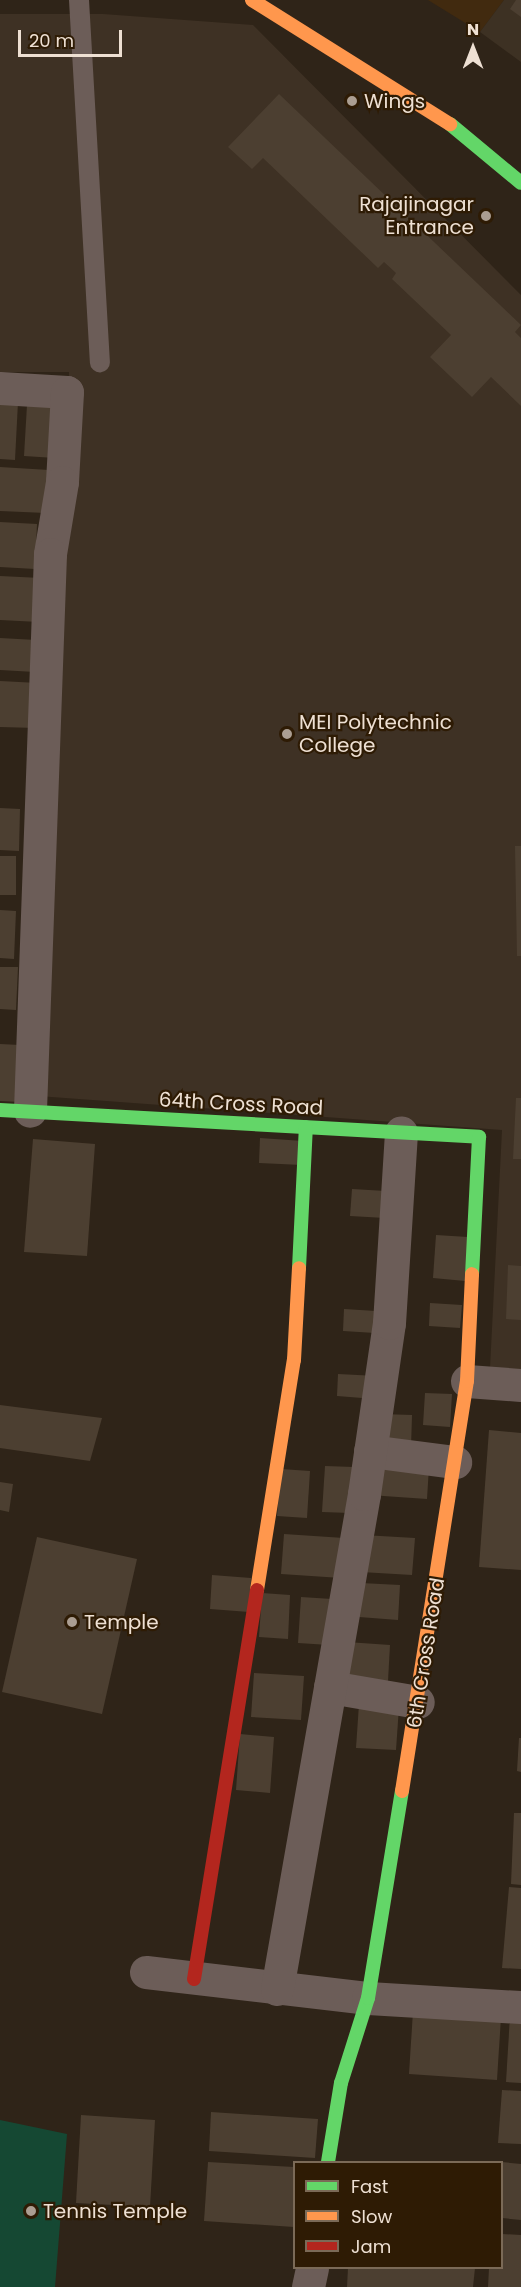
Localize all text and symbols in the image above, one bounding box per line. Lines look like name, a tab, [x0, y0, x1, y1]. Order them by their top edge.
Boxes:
scale bar	[21, 18, 124, 56]
north arrow	[443, 18, 503, 78]
text: N	[467, 18, 479, 41]
text: 20 m	[29, 28, 74, 53]
place label: Wings	[364, 89, 425, 113]
marker: Wings	[345, 94, 359, 108]
place label: Rajajinagar Entrance	[359, 192, 474, 239]
marker: Rajajinagar Entrance	[479, 209, 493, 223]
place label: MEI Polytechnic College	[299, 710, 452, 757]
marker: MEI Polytechnic College	[280, 727, 294, 741]
street label: 64th Cross Road	[158, 1088, 324, 1120]
street label: 6th Cross Road	[402, 1576, 450, 1730]
place label: Temple	[84, 1610, 159, 1634]
marker: Temple	[65, 1615, 79, 1629]
legend	[293, 2161, 503, 2269]
text: Fast	[351, 2174, 388, 2199]
place label: Tennis Temple	[43, 2199, 187, 2223]
marker: Tennis Temple	[24, 2204, 38, 2218]
text: Slow	[351, 2204, 392, 2229]
text: Jam	[351, 2234, 391, 2259]

